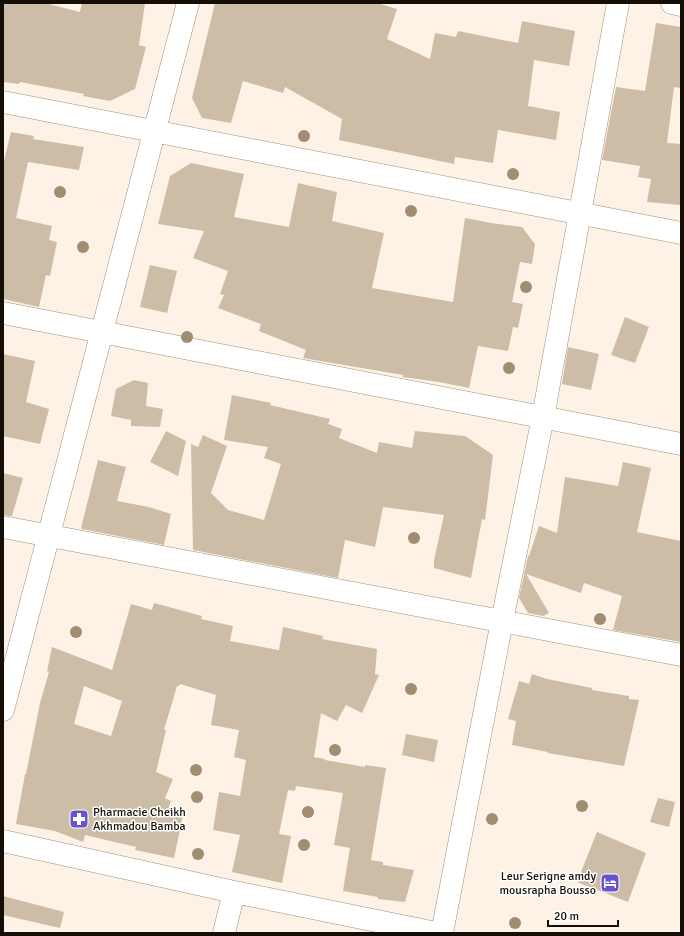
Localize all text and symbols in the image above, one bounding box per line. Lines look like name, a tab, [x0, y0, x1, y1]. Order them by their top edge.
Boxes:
place label: Pharmacie Cheikh Akhmadou Bamba	[93, 805, 186, 834]
pharmacy icon: Pharmacie Cheikh Akhmadou Bamba	[68, 808, 90, 830]
place label: Leur Serigne amdy mousrapha Bousso	[500, 869, 596, 898]
hotel icon: Leur Serigne amdy mousrapha Bousso	[599, 872, 621, 894]
scale bar	[548, 902, 618, 928]
text: 20 m	[554, 909, 579, 924]

